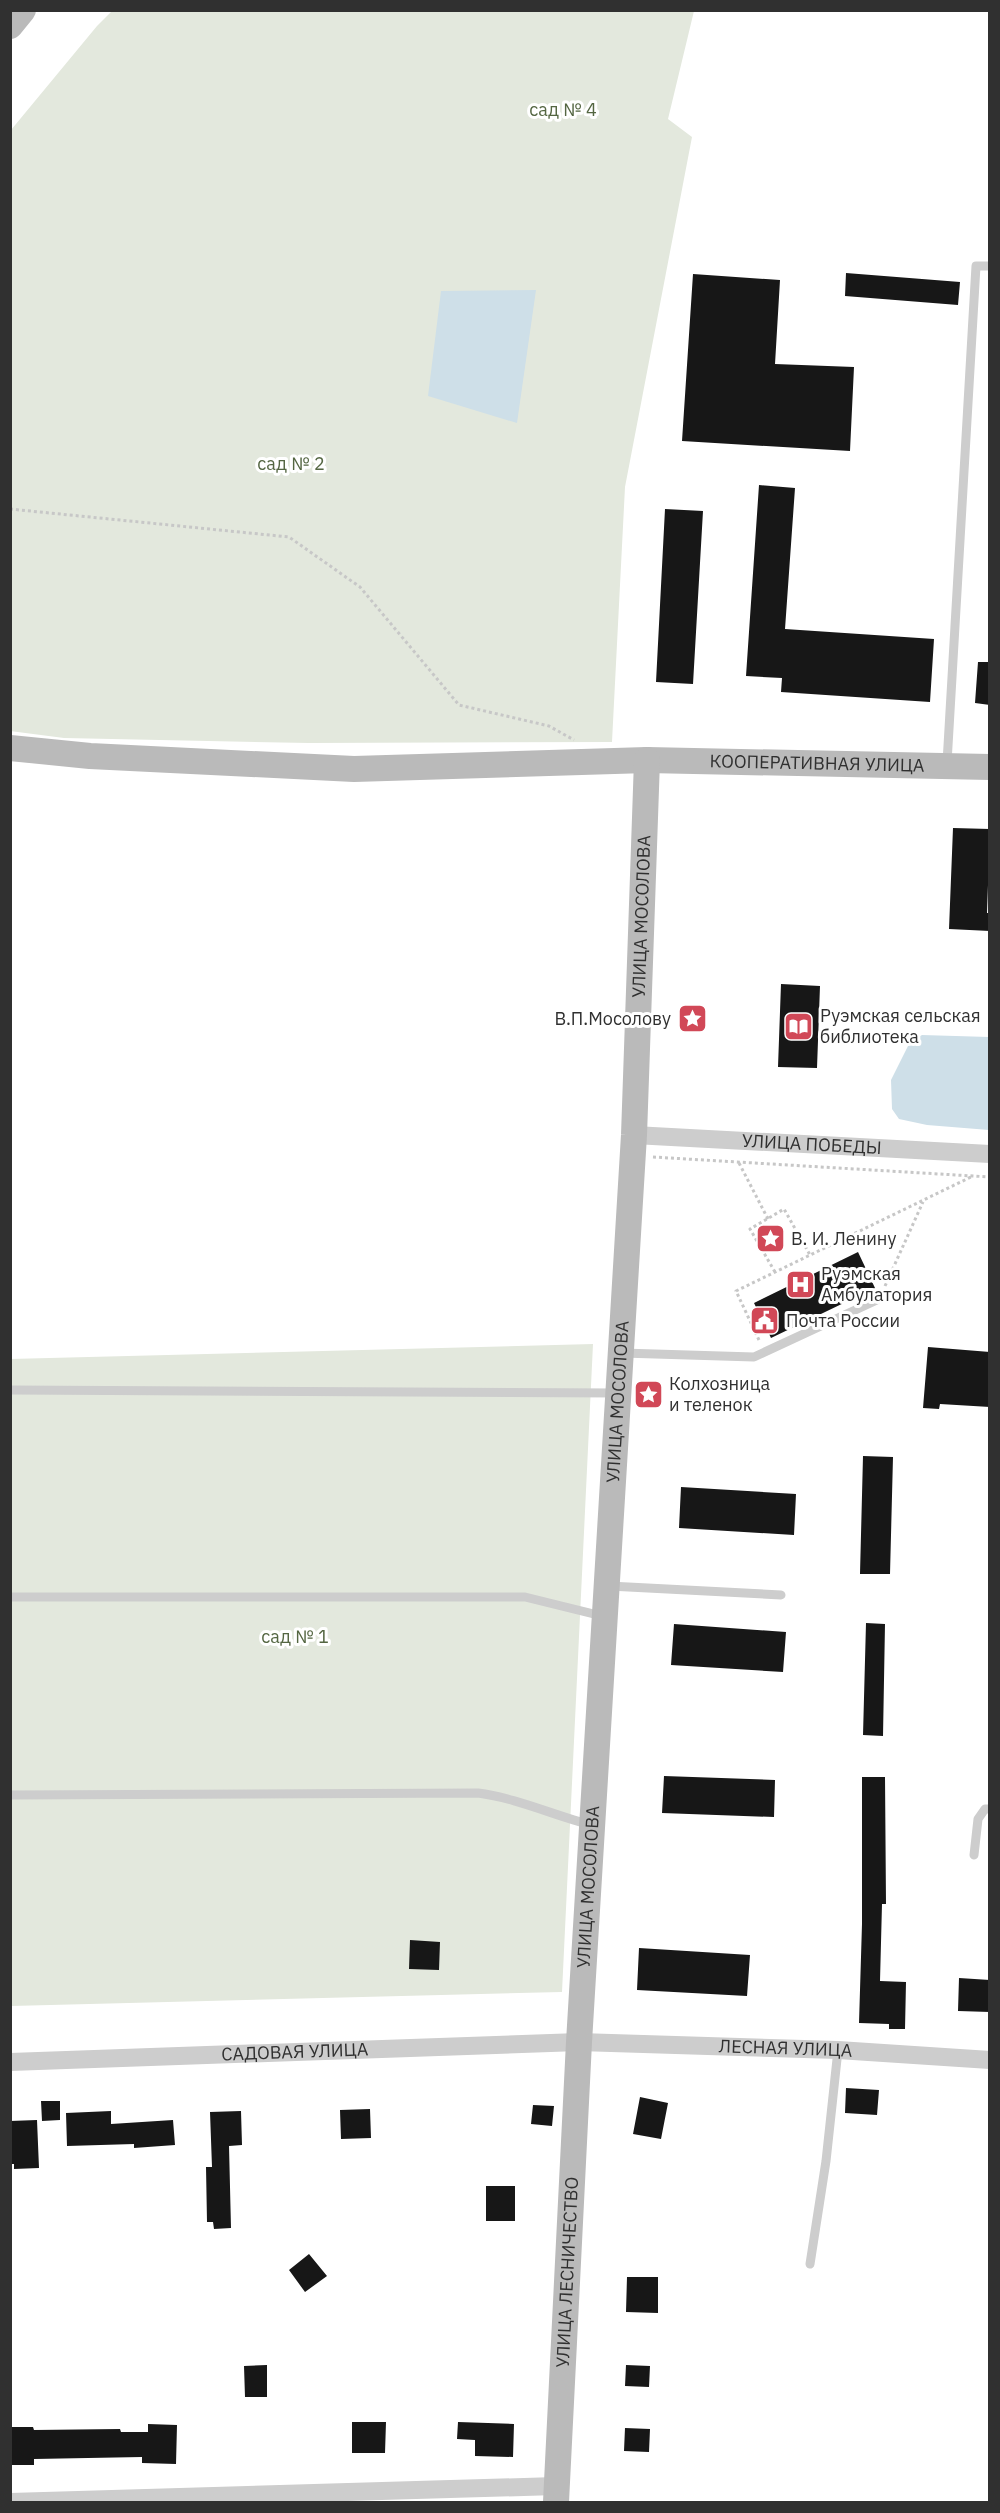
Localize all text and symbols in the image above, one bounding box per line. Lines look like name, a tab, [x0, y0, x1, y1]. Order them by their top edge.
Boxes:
park label: сад № 4	[529, 98, 597, 121]
park label: сад № 2	[257, 452, 325, 475]
street label: КООПЕРАТИВНАЯ УЛИЦА	[709, 749, 925, 777]
street label: УЛИЦА МОСОЛОВА	[627, 834, 655, 998]
place icon: В.П.Мосолову	[676, 1003, 708, 1035]
place label: Руэмская сельская библиотека	[820, 1004, 981, 1048]
place label: В.П.Мосолову	[554, 1007, 671, 1030]
library icon: Руэмская сельская библиотека	[783, 1010, 815, 1042]
street label: УЛИЦА ПОБЕДЫ	[741, 1129, 882, 1159]
place icon: В. И. Ленину	[754, 1223, 786, 1255]
place label: В. И. Ленину	[791, 1227, 896, 1250]
place label: Руэмская Амбулатория	[821, 1262, 932, 1306]
hospital icon: Руэмская Амбулатория	[784, 1268, 816, 1300]
public building icon: Почта России	[749, 1305, 781, 1337]
place label: Почта России	[786, 1309, 900, 1332]
street label: УЛИЦА МОСОЛОВА	[601, 1319, 634, 1484]
place label: Колхозница и теленок	[669, 1372, 770, 1416]
place icon: Колхозница и теленок	[632, 1378, 664, 1410]
park label: сад № 1	[261, 1625, 329, 1648]
street label: УЛИЦА МОСОЛОВА	[572, 1804, 604, 1969]
street label: ЛЕСНАЯ УЛИЦА	[718, 2034, 854, 2062]
street label: САДОВАЯ УЛИЦА	[221, 2037, 369, 2066]
street label: УЛИЦА ЛЕСНИЧЕСТВО	[551, 2176, 583, 2368]

